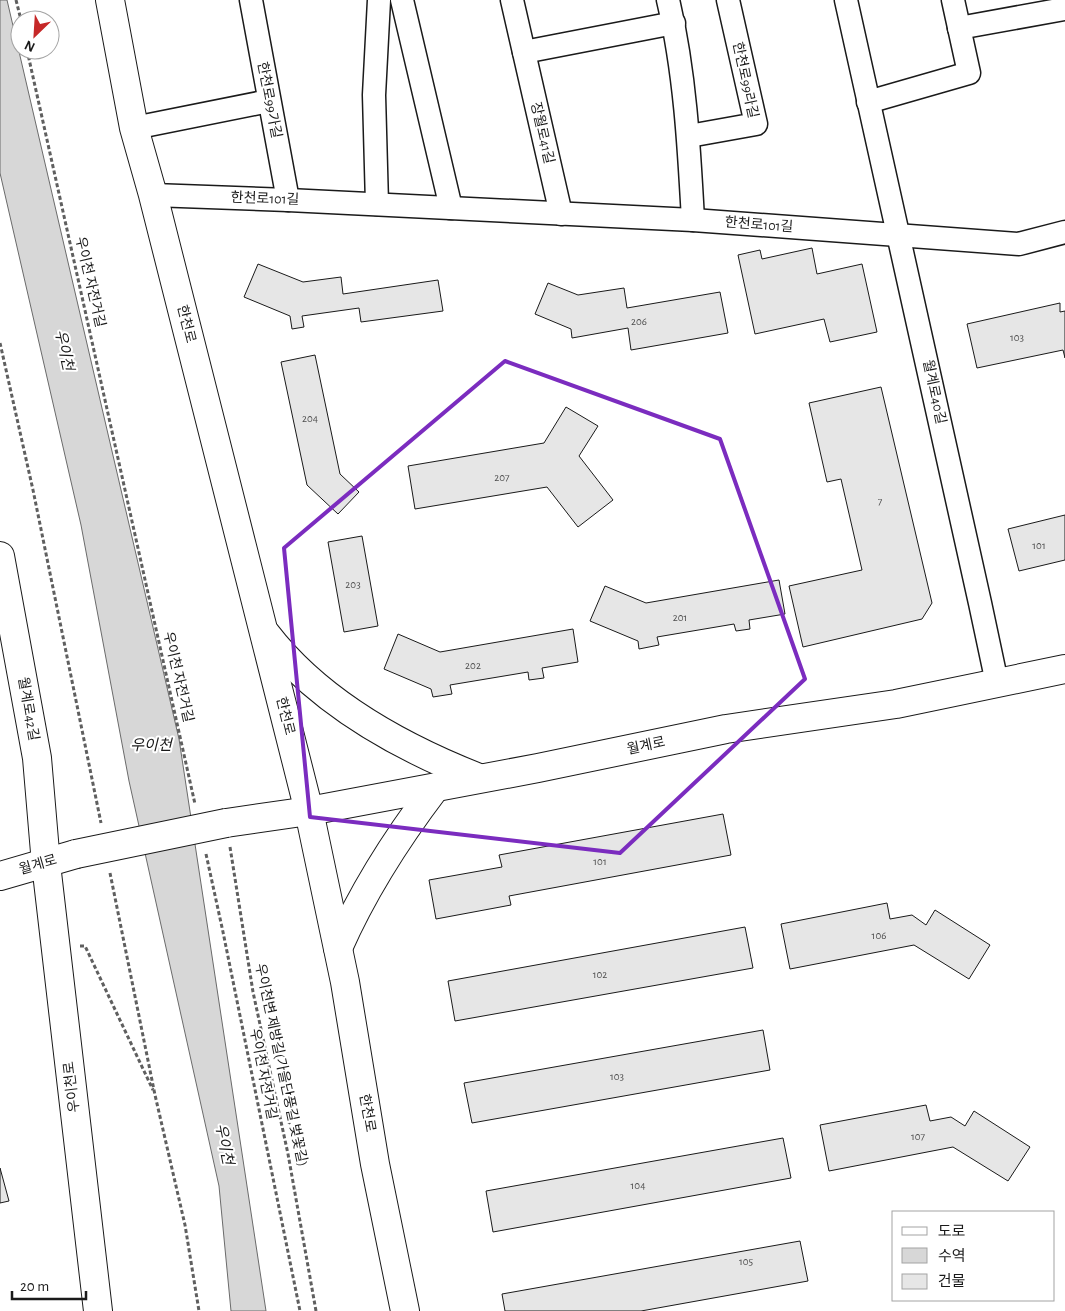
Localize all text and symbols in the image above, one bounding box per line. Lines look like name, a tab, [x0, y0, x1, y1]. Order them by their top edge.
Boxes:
north arrow	[10, 10, 60, 60]
text: N	[23, 37, 37, 54]
street label: 한천로99라길	[730, 40, 762, 119]
street label: 한천로99가길	[255, 60, 285, 139]
street label: 장월로41길	[528, 100, 557, 165]
street label: 한천로101길	[231, 189, 300, 207]
street label: 한천로101길	[724, 214, 794, 234]
street label: 우이천 자전거길	[73, 235, 109, 329]
street label: 한천로	[175, 303, 199, 345]
house number: 206	[631, 316, 647, 327]
water label: 우이천	[52, 328, 77, 374]
house number: 103	[1010, 332, 1025, 343]
street label: 월계로40길	[920, 358, 949, 426]
house number: 204	[302, 413, 318, 424]
house number: 207	[494, 472, 510, 483]
house number: 7	[878, 496, 883, 507]
house number: 101	[1032, 540, 1046, 551]
house number: 203	[345, 579, 361, 590]
house number: 201	[673, 612, 687, 623]
street label: 우이천 자전거길	[161, 630, 197, 724]
house number: 202	[465, 660, 481, 671]
street label: 월계로42길	[15, 676, 41, 742]
street label: 한천로	[274, 695, 298, 737]
street label: 월계로	[625, 734, 666, 757]
water label: 우이천	[130, 737, 174, 753]
street label: 월계로	[17, 852, 59, 877]
house number: 101	[593, 856, 607, 867]
house number: 106	[872, 930, 886, 941]
street label: 우이천변 제방길(가을단풍길,벚꽃길)	[253, 962, 311, 1168]
house number: 102	[593, 969, 607, 980]
street label: 우이천 자전거길	[247, 1027, 281, 1121]
street label: 우이천로	[60, 1060, 82, 1114]
house number: 103	[610, 1071, 625, 1082]
street label: 한천로	[357, 1092, 379, 1133]
water label: 우이천	[213, 1122, 237, 1168]
house number: 107	[911, 1131, 925, 1142]
house number: 104	[631, 1180, 645, 1191]
legend	[892, 1211, 1055, 1301]
text: 도로	[938, 1224, 966, 1239]
text: 수역	[938, 1248, 966, 1264]
house number: 105	[739, 1256, 753, 1267]
scale bar	[12, 1268, 86, 1300]
text: 건물	[938, 1273, 966, 1289]
text: 20 m	[20, 1279, 49, 1294]

